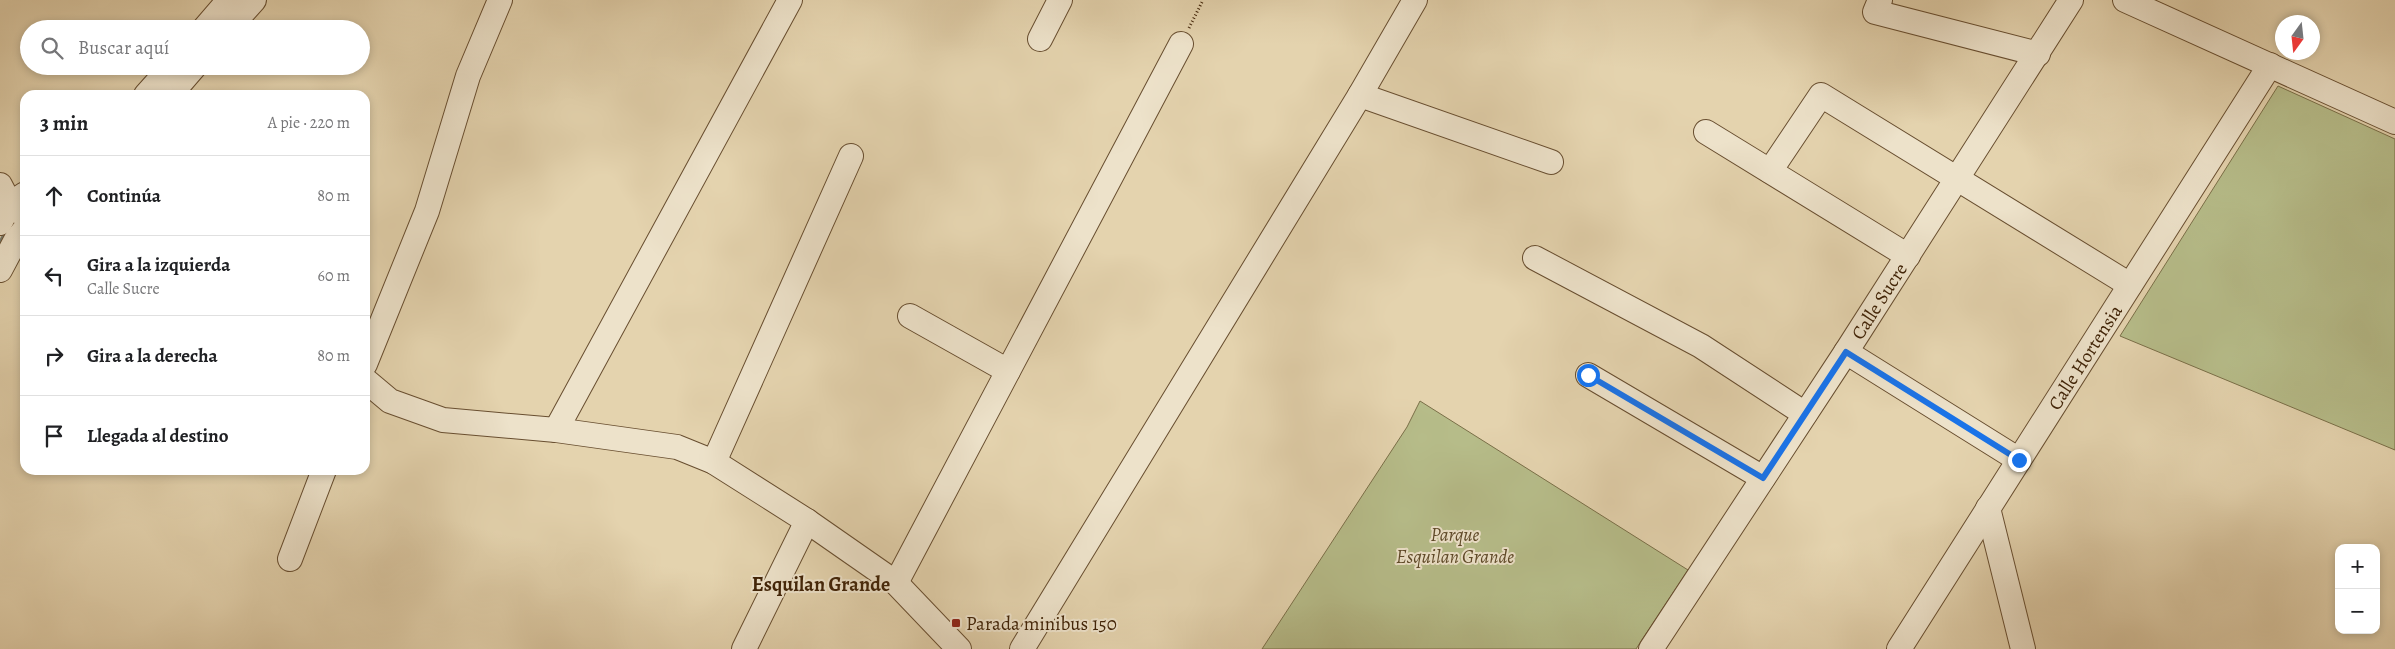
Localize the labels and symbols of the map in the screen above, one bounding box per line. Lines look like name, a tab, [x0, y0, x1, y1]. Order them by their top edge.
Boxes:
north arrow	[2275, 15, 2320, 60]
street label: Calle Sucre	[1845, 258, 1914, 345]
street label: Calle Hortensia	[2042, 300, 2129, 415]
route start	[1577, 364, 1600, 387]
route end	[2008, 449, 2031, 472]
park label: Parque Esquilan Grande	[1396, 522, 1514, 570]
district label: Esquilan Grande	[752, 571, 890, 598]
place label: Parada minibus 150	[966, 611, 1117, 637]
marker: Parada minibus 150	[950, 617, 962, 629]

